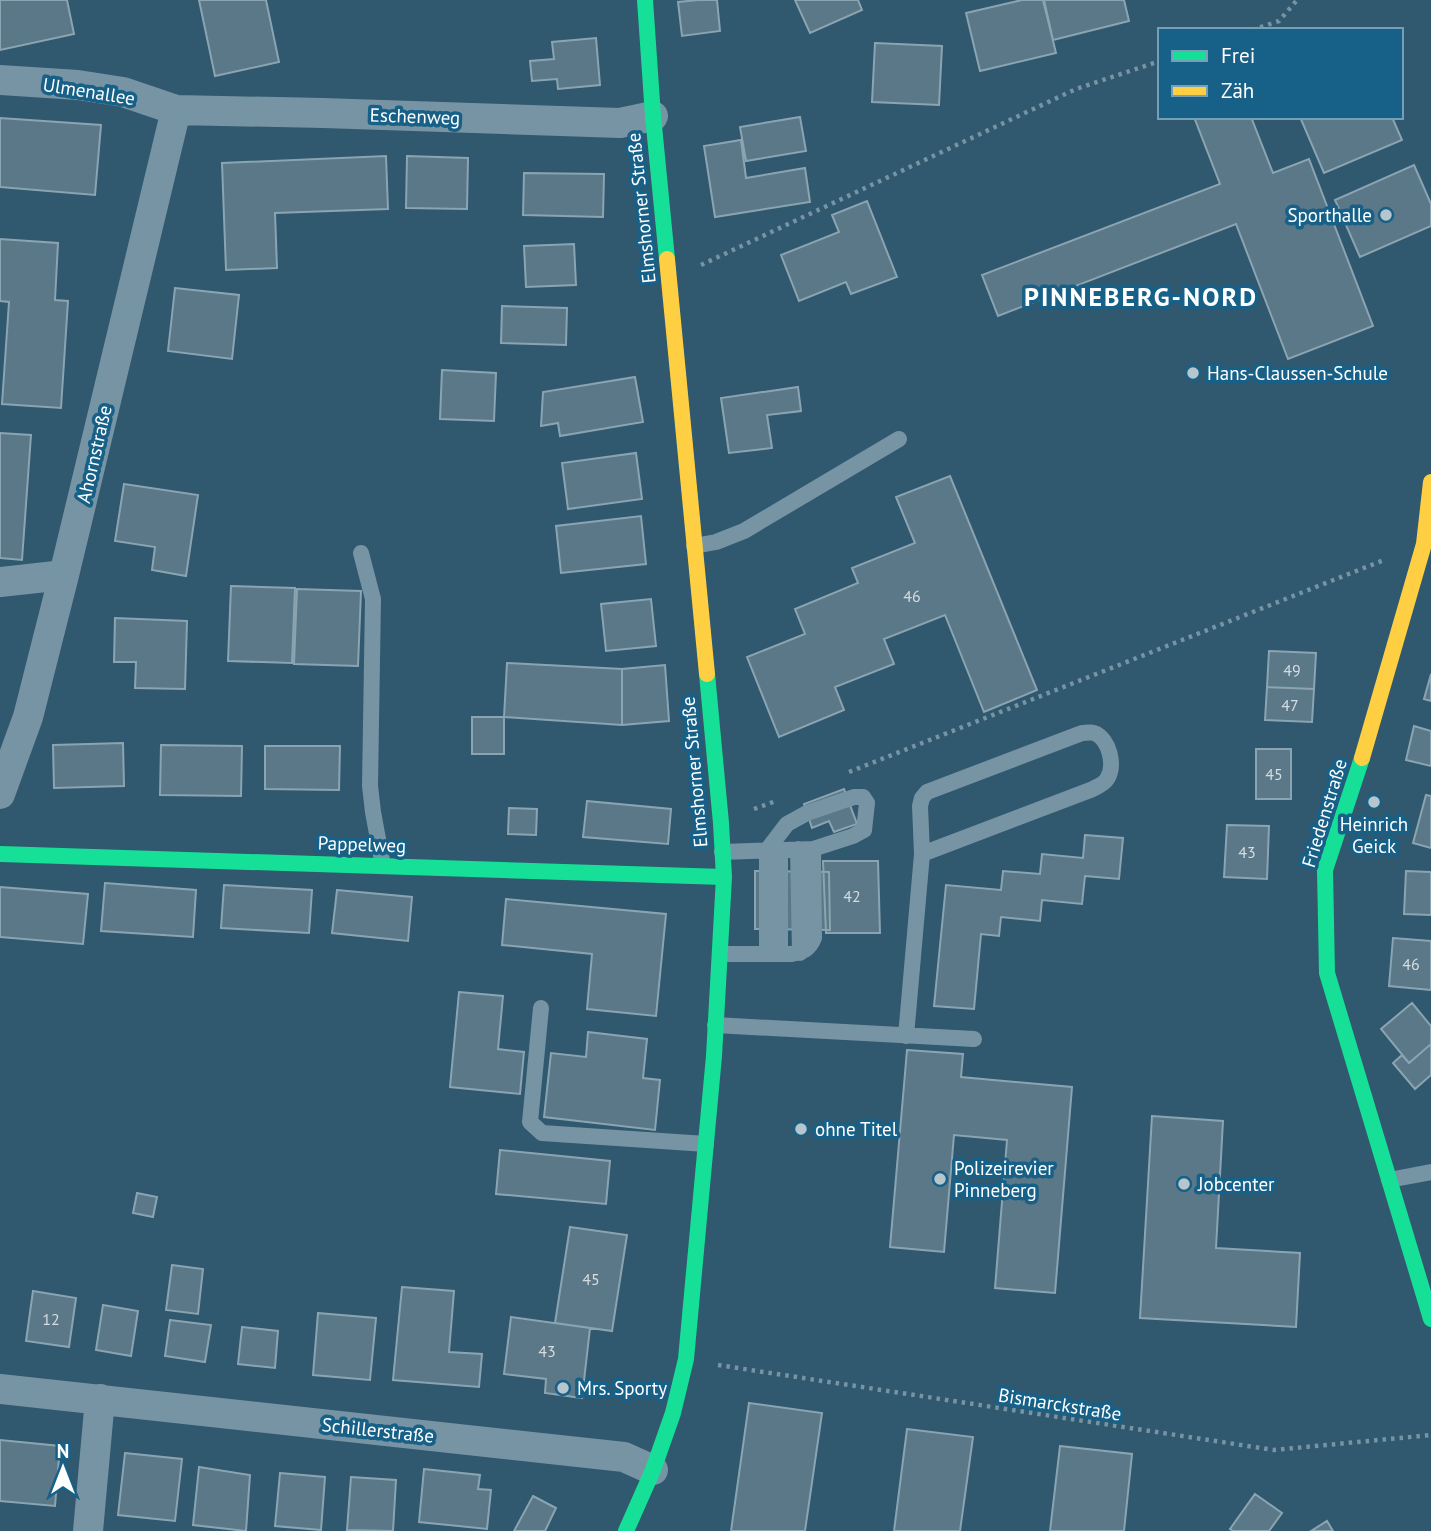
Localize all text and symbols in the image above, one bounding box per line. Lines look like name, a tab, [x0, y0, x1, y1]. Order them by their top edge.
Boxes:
legend	[1158, 28, 1403, 119]
text: Frei	[1221, 42, 1255, 69]
street label: Ulmenallee	[41, 72, 137, 110]
text: Zäh	[1221, 77, 1254, 104]
street label: Eschenweg	[369, 102, 461, 130]
street label: Elmshorner Straße	[621, 132, 661, 284]
place label: Sporthalle	[1287, 203, 1372, 227]
marker: Sporthalle	[1378, 207, 1394, 223]
district label: PINNEBERG-NORD	[1024, 280, 1258, 313]
place label: Hans-Claussen-Schule	[1207, 361, 1388, 385]
marker: Hans-Claussen-Schule	[1185, 365, 1201, 381]
street label: Ahornstraße	[71, 403, 117, 505]
house number: 46	[903, 586, 921, 606]
house number: 49	[1283, 660, 1301, 680]
house number: 47	[1281, 695, 1299, 715]
street label: Elmshorner Straße	[675, 696, 713, 848]
street label: Friedenstraße	[1296, 756, 1352, 870]
house number: 45	[1265, 764, 1283, 784]
marker: Heinrich Geick	[1366, 794, 1382, 810]
place label: Heinrich Geick	[1340, 812, 1408, 858]
street label: Pappelweg	[317, 830, 407, 858]
house number: 43	[1238, 842, 1256, 862]
house number: 42	[843, 886, 861, 906]
house number: 46	[1402, 954, 1420, 974]
place label: ohne Titel	[815, 1117, 898, 1141]
marker: ohne Titel	[793, 1121, 809, 1137]
place label: Polizeirevier Pinneberg	[954, 1156, 1054, 1202]
marker: Polizeirevier Pinneberg	[932, 1171, 948, 1187]
place label: Jobcenter	[1197, 1172, 1275, 1196]
marker: Jobcenter	[1176, 1176, 1192, 1192]
house number: 45	[582, 1269, 600, 1289]
house number: 12	[42, 1309, 60, 1329]
house number: 43	[538, 1341, 556, 1361]
place label: Mrs. Sporty	[577, 1376, 667, 1400]
marker: Mrs. Sporty	[555, 1380, 571, 1396]
street label: Bismarckstraße	[997, 1382, 1123, 1426]
street label: Schillerstraße	[321, 1412, 435, 1448]
north arrow	[28, 1433, 98, 1503]
text: N	[57, 1439, 69, 1463]

